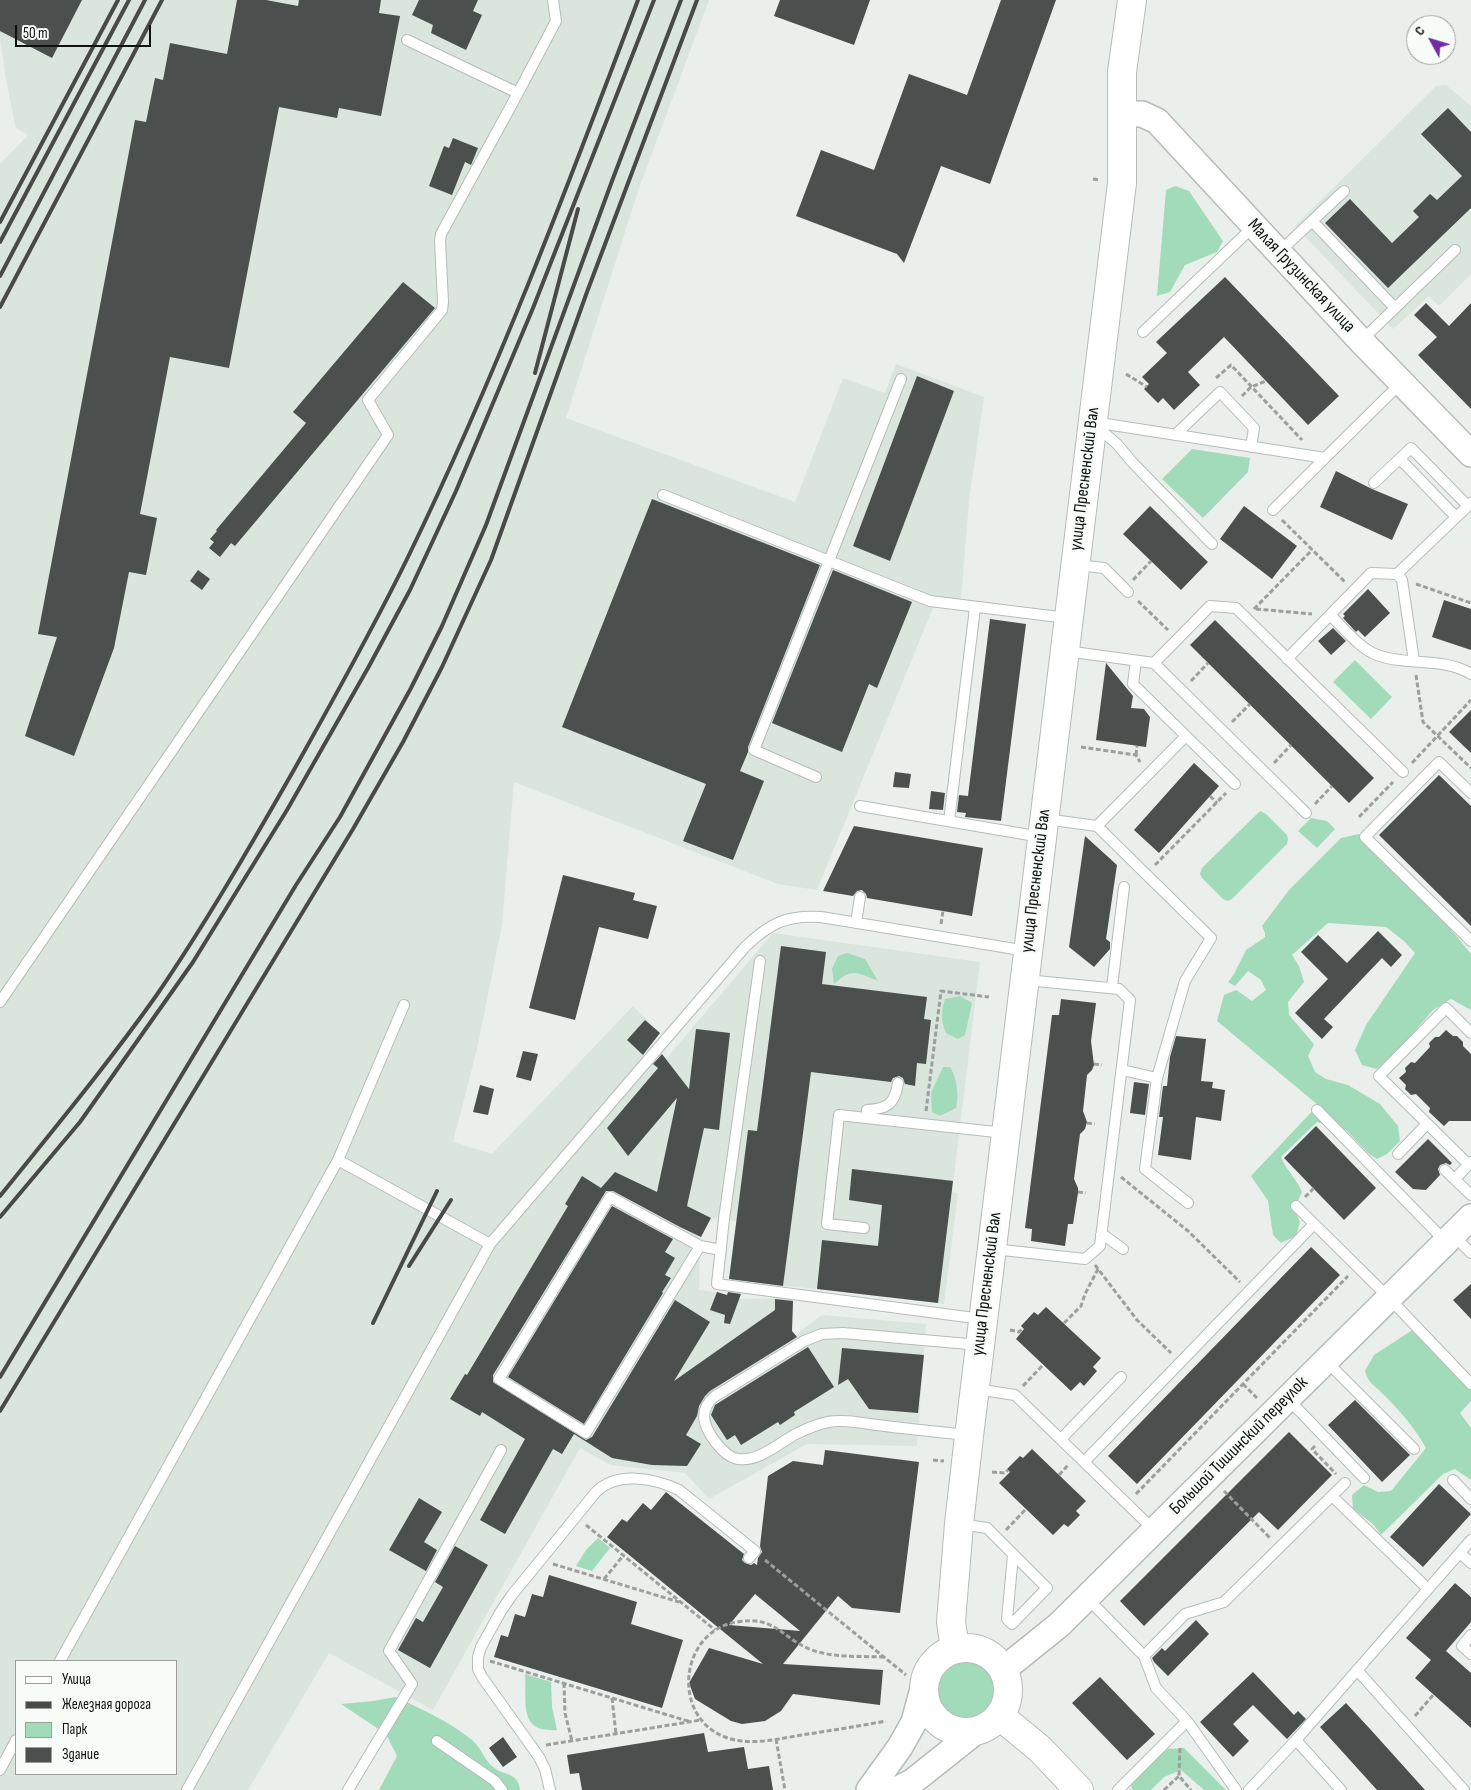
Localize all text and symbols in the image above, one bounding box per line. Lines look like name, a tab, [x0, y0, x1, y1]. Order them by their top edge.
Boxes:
scale bar	[18, 15, 154, 47]
north arrow	[1406, 15, 1456, 65]
text: С	[1411, 23, 1429, 39]
text: 50 m	[23, 24, 48, 43]
street label: Малая Грузинская улица	[1243, 215, 1359, 337]
street label: улица Пресненский Вал	[1065, 406, 1105, 552]
street label: улица Пресненский Вал	[1016, 808, 1056, 954]
street label: улица Пресненский Вал	[967, 1211, 1007, 1357]
street label: Большой Тишинский переулок	[1165, 1372, 1313, 1520]
legend	[15, 1660, 178, 1775]
text: Улица	[62, 1670, 91, 1689]
text: Железная дорога	[62, 1695, 151, 1714]
text: Парк	[62, 1720, 87, 1739]
text: Здание	[62, 1745, 99, 1764]

